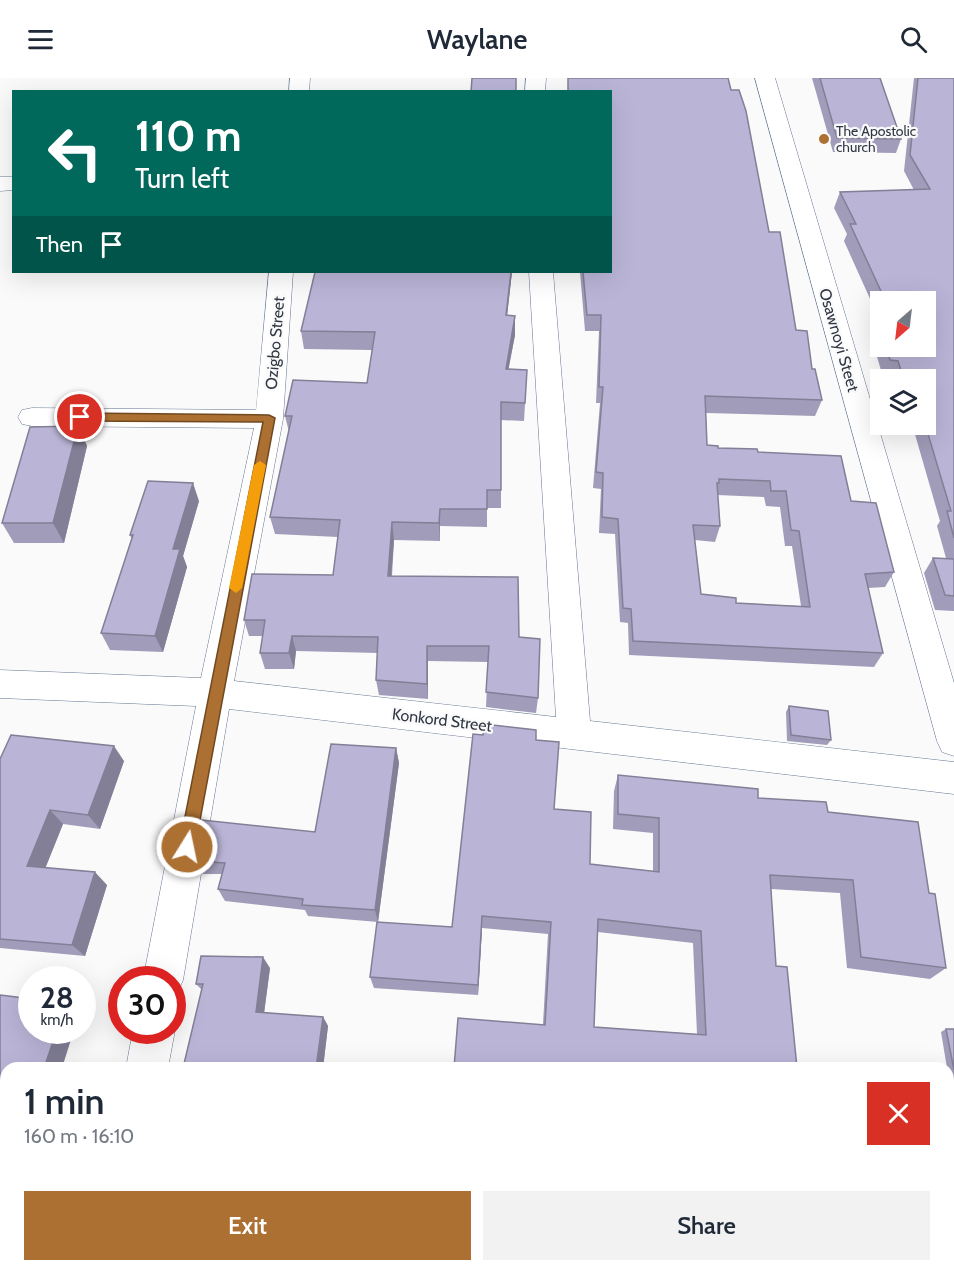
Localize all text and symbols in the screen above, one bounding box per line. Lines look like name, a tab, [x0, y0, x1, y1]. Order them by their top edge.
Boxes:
icon: menu	[24, 23, 57, 56]
text: Waylane	[427, 23, 527, 56]
icon: search	[897, 23, 930, 56]
text: 110 m	[135, 110, 242, 162]
icon: left	[36, 114, 114, 192]
place label: The Apostolic church	[836, 122, 916, 156]
marker: The Apostolic church	[817, 132, 831, 146]
text: Turn left	[135, 162, 229, 195]
icon: arrive	[95, 228, 128, 261]
text: Then	[36, 231, 83, 258]
street label: Osawnoyi Steet	[815, 286, 863, 395]
north arrow	[870, 291, 936, 357]
map controls	[870, 291, 936, 435]
street label: Ozigbo Street	[261, 295, 289, 390]
button: layers	[870, 369, 936, 435]
pin	[54, 391, 105, 442]
icon: arrive	[63, 400, 96, 433]
street label: Konkord Street	[391, 704, 494, 736]
position arrow	[155, 815, 219, 879]
speed limit sign: 30	[108, 966, 186, 1044]
text: 28	[40, 979, 74, 1016]
text: km/h	[41, 1011, 73, 1029]
text: 1 min	[24, 1079, 104, 1123]
button: close	[867, 1082, 930, 1145]
text: 160 m · 16:10	[24, 1124, 134, 1148]
button: Exit	[24, 1191, 471, 1260]
button: Share	[483, 1191, 930, 1260]

